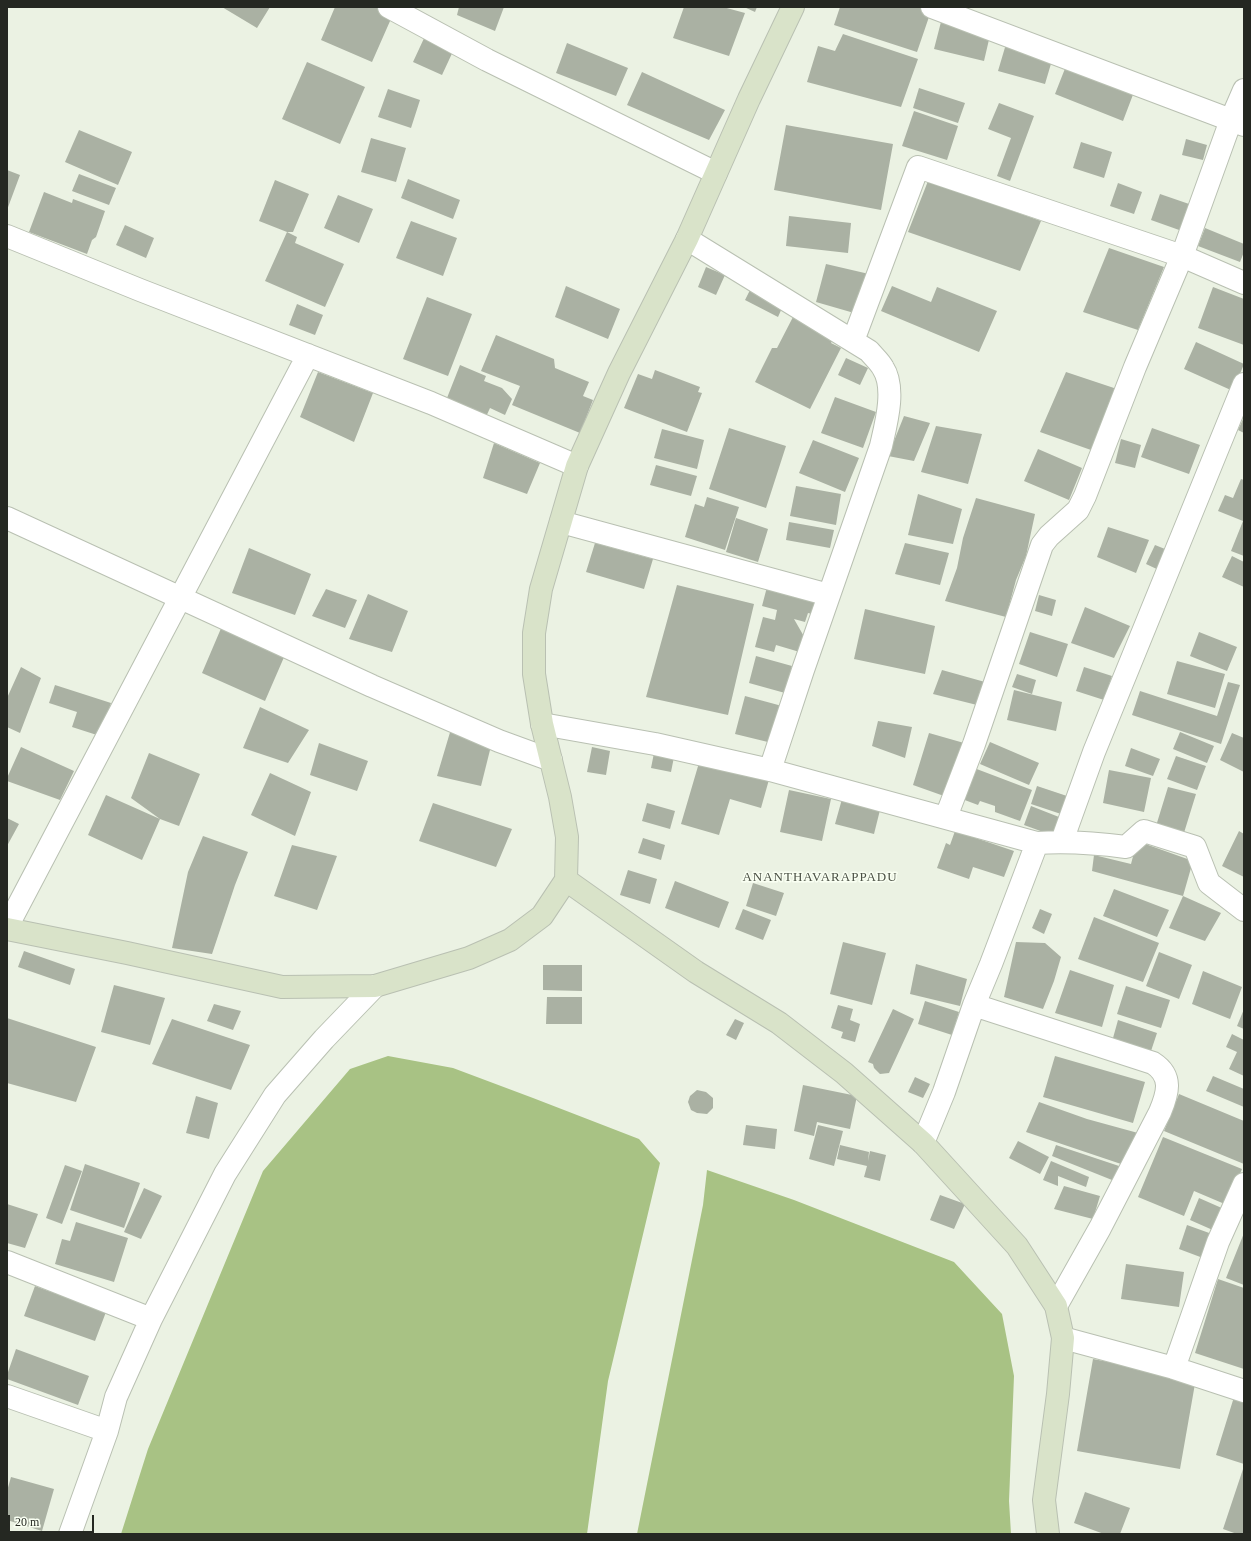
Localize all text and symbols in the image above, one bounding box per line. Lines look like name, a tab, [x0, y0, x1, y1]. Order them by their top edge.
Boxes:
district label: ANANTHAVARAPPADU	[742, 870, 898, 886]
scale bar	[10, 1507, 96, 1533]
text: 20 m	[15, 1515, 39, 1529]

